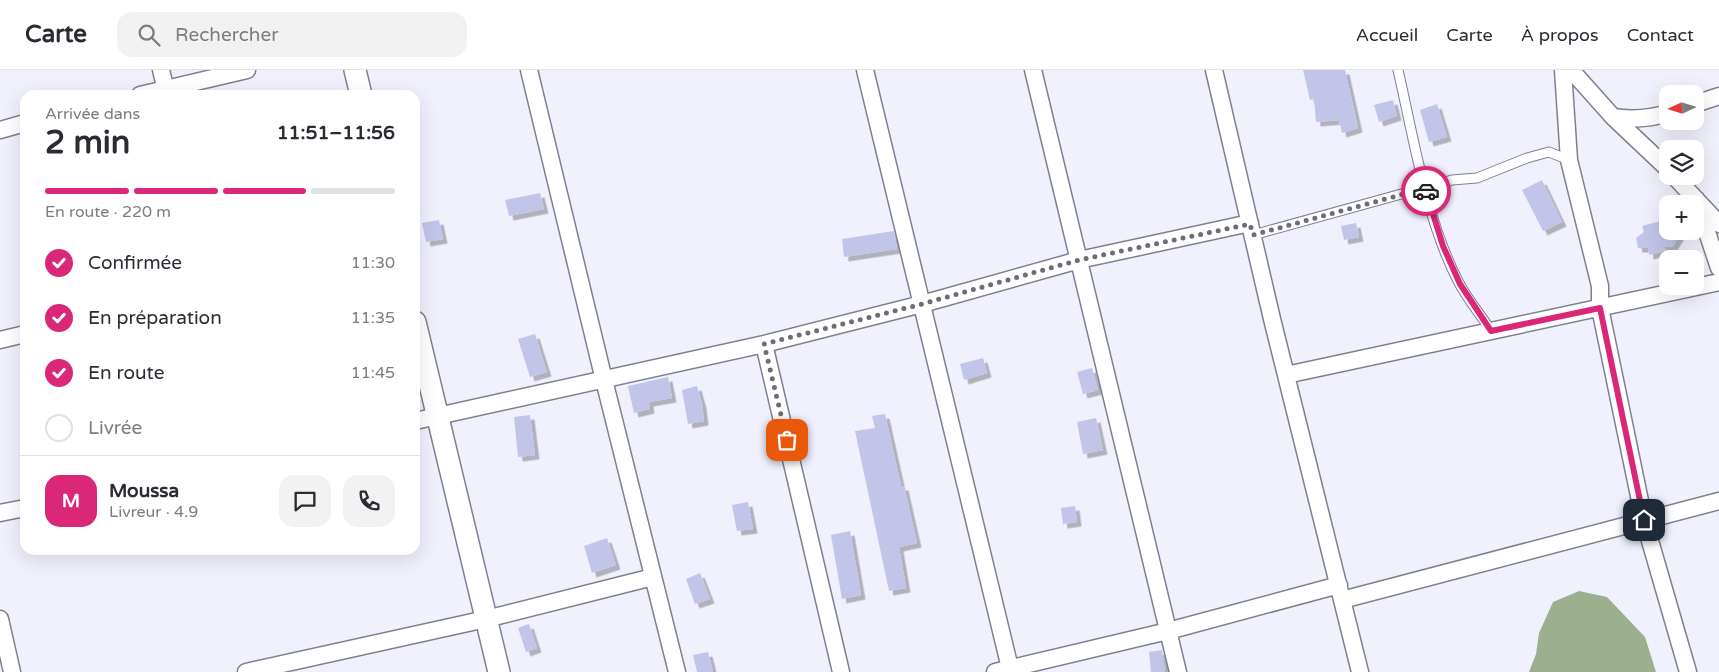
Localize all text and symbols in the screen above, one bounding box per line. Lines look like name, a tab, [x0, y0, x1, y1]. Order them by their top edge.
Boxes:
search box	[117, 12, 467, 57]
text: Carte	[25, 20, 87, 49]
icon: search	[135, 21, 163, 49]
text: Rechercher	[175, 24, 278, 46]
text: Accueil	[1356, 24, 1418, 46]
text: Carte	[1446, 24, 1493, 46]
text: À propos	[1521, 24, 1599, 46]
text: Contact	[1627, 24, 1694, 46]
north arrow	[1659, 85, 1704, 130]
map controls	[1659, 85, 1704, 295]
text: Arrivée dans	[45, 104, 140, 124]
text: 11:51–11:56	[277, 122, 395, 144]
text: 2 min	[45, 124, 130, 162]
button: layers	[1659, 140, 1704, 185]
courier	[1401, 166, 1451, 216]
icon: car	[1412, 177, 1440, 205]
button: +	[1659, 195, 1704, 240]
text: En route · 220 m	[45, 202, 171, 222]
icon: check	[45, 249, 73, 277]
button: −	[1659, 250, 1704, 295]
text: Confirmée	[88, 252, 182, 274]
text: 11:30	[351, 253, 395, 273]
icon: check	[45, 304, 73, 332]
text: En préparation	[88, 307, 222, 329]
text: 11:35	[351, 308, 395, 328]
icon: check	[45, 359, 73, 387]
text: En route	[88, 362, 165, 384]
text: 11:45	[351, 363, 395, 383]
text: Livrée	[88, 417, 142, 439]
pin	[766, 419, 808, 461]
icon: bag	[773, 426, 801, 454]
button: chat	[279, 475, 331, 527]
button: phone	[343, 475, 395, 527]
text: Moussa	[109, 480, 179, 502]
text: M	[62, 490, 80, 512]
pin	[1623, 499, 1665, 541]
text: Livreur · 4.9	[109, 502, 198, 522]
icon: home	[1630, 506, 1658, 534]

